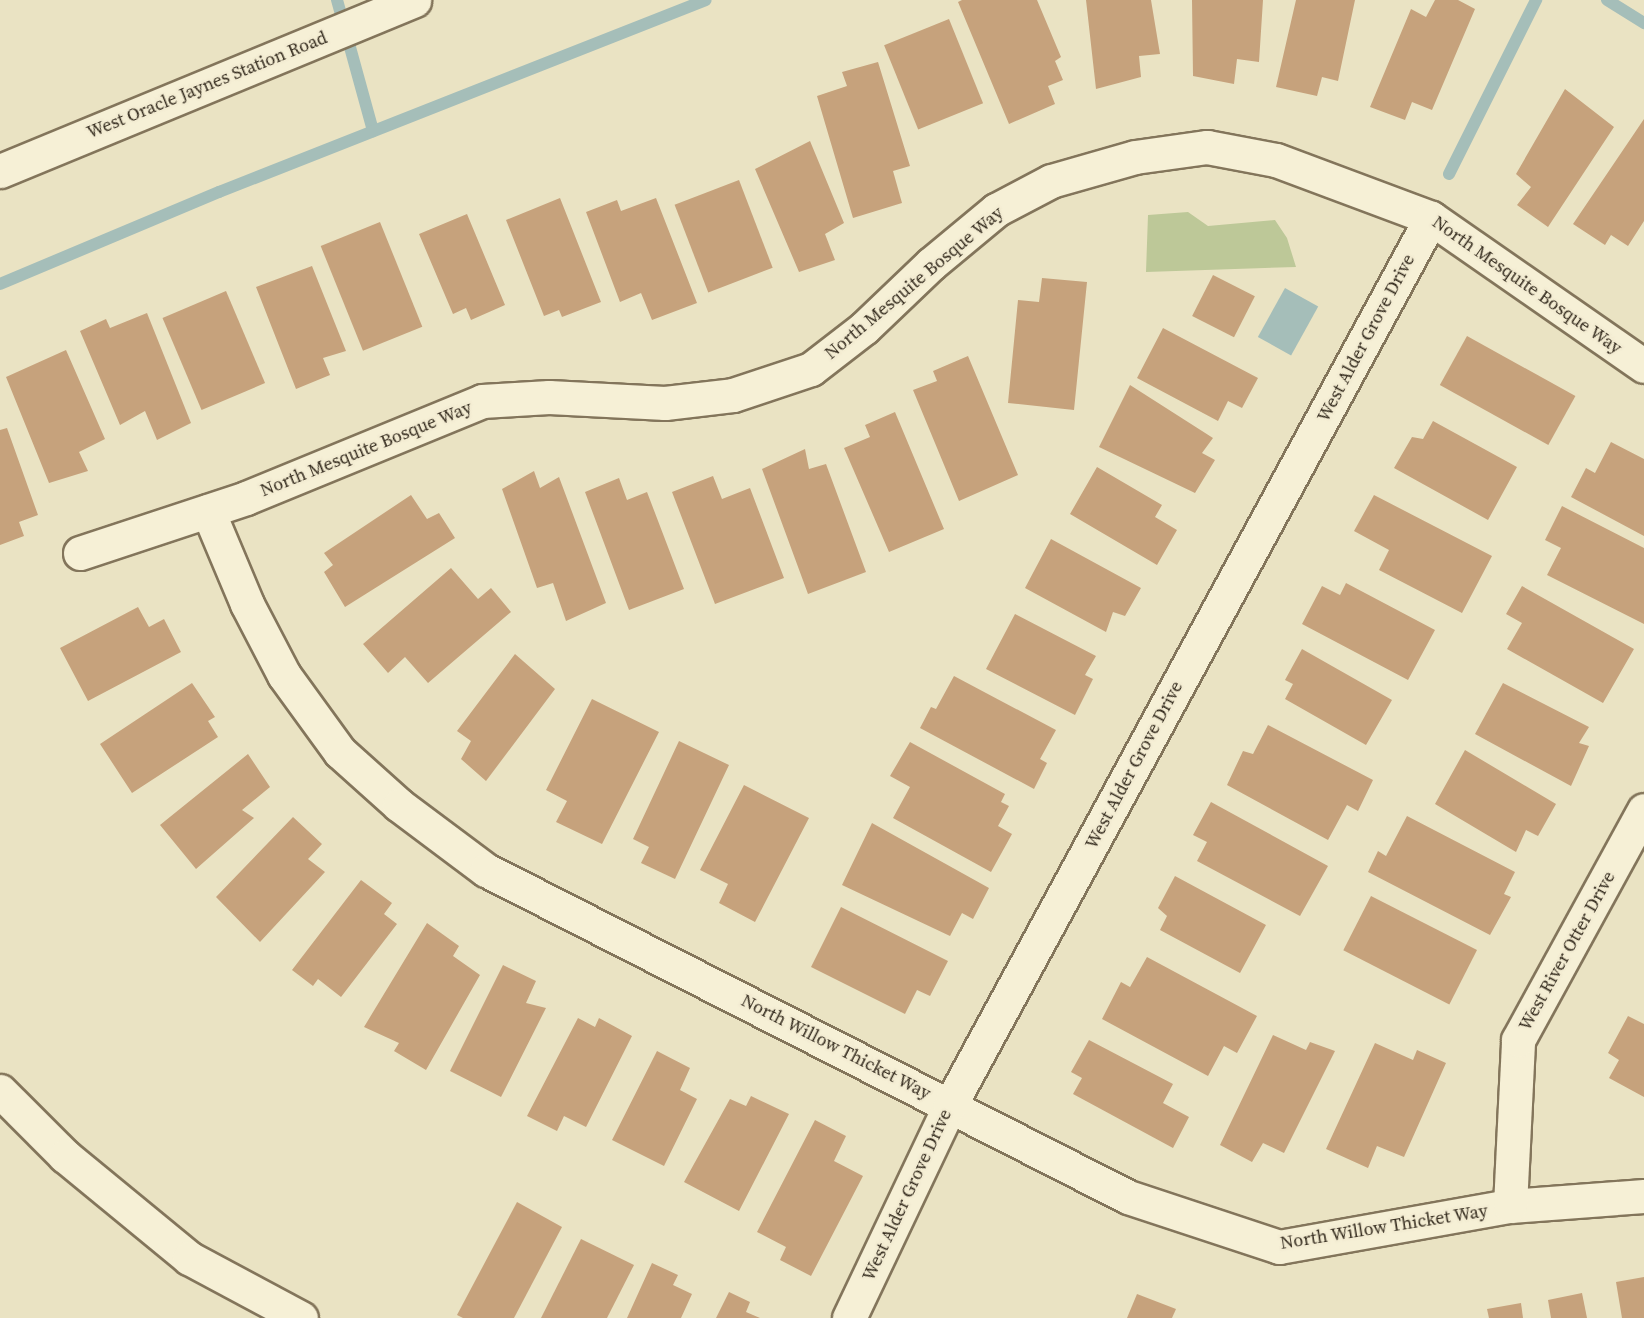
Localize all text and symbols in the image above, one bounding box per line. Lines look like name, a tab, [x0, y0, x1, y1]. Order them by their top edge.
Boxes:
street label: West Oracle Jaynes Station Road	[84, 27, 330, 143]
street label: North Mesquite Bosque Way	[820, 202, 1008, 364]
street label: North Mesquite Bosque Way	[1428, 211, 1626, 359]
street label: West Alder Grove Drive	[1313, 251, 1419, 425]
street label: North Mesquite Bosque Way	[257, 397, 475, 501]
street label: West Alder Grove Drive	[1081, 678, 1187, 852]
street label: West River Otter Drive	[1514, 868, 1620, 1034]
street label: North Willow Thicket Way	[737, 989, 935, 1105]
street label: West Alder Grove Drive	[858, 1106, 956, 1284]
street label: North Willow Thicket Way	[1278, 1200, 1490, 1254]

